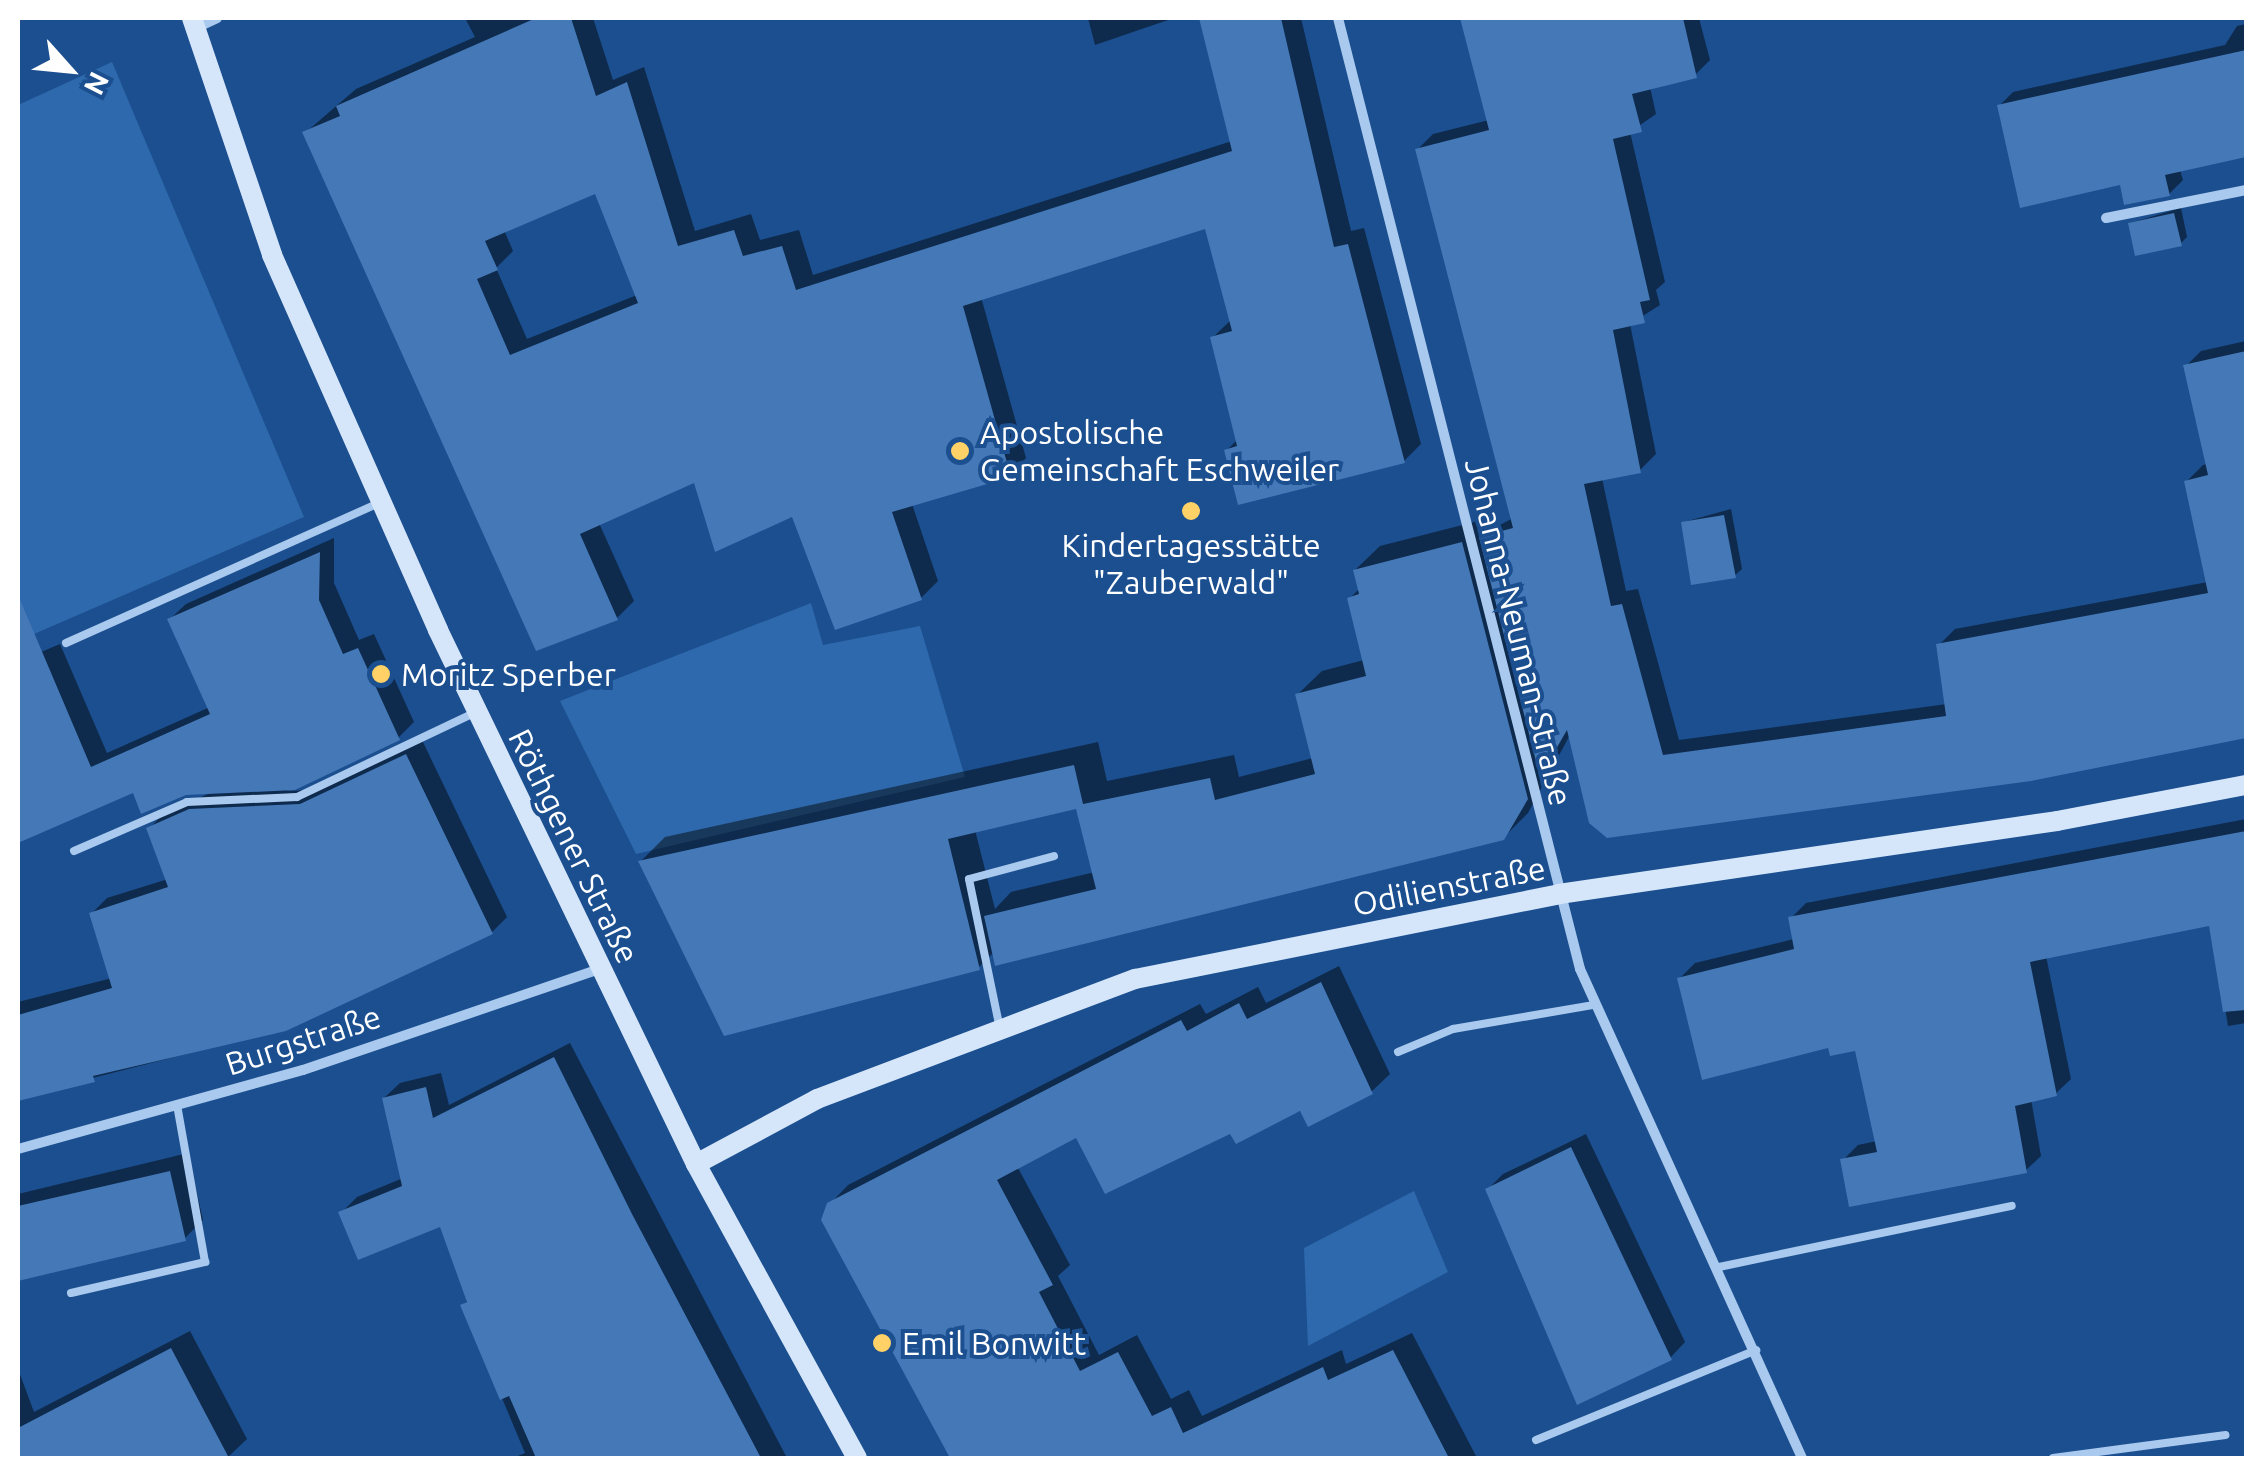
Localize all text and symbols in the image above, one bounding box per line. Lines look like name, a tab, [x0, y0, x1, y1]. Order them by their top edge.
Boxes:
north arrow	[20, 20, 120, 120]
text: N	[79, 67, 116, 100]
place label: Apostolische Gemeinschaft Eschweiler	[980, 414, 1339, 489]
marker: Apostolische Gemeinschaft Eschweiler	[949, 440, 971, 462]
street label: Johanna-Neuman-Straße	[1457, 454, 1581, 810]
marker: Kindertagesstätte "Zauberwald"	[1180, 500, 1202, 522]
place label: Kindertagesstätte "Zauberwald"	[1061, 527, 1321, 602]
place label: Moritz Sperber	[401, 655, 616, 693]
marker: Moritz Sperber	[370, 663, 392, 685]
street label: Röthgener Straße	[501, 723, 647, 969]
street label: Odilienstraße	[1349, 849, 1549, 923]
street label: Burgstraße	[220, 997, 386, 1083]
place label: Emil Bonwitt	[902, 1324, 1086, 1362]
marker: Emil Bonwitt	[871, 1332, 893, 1354]

